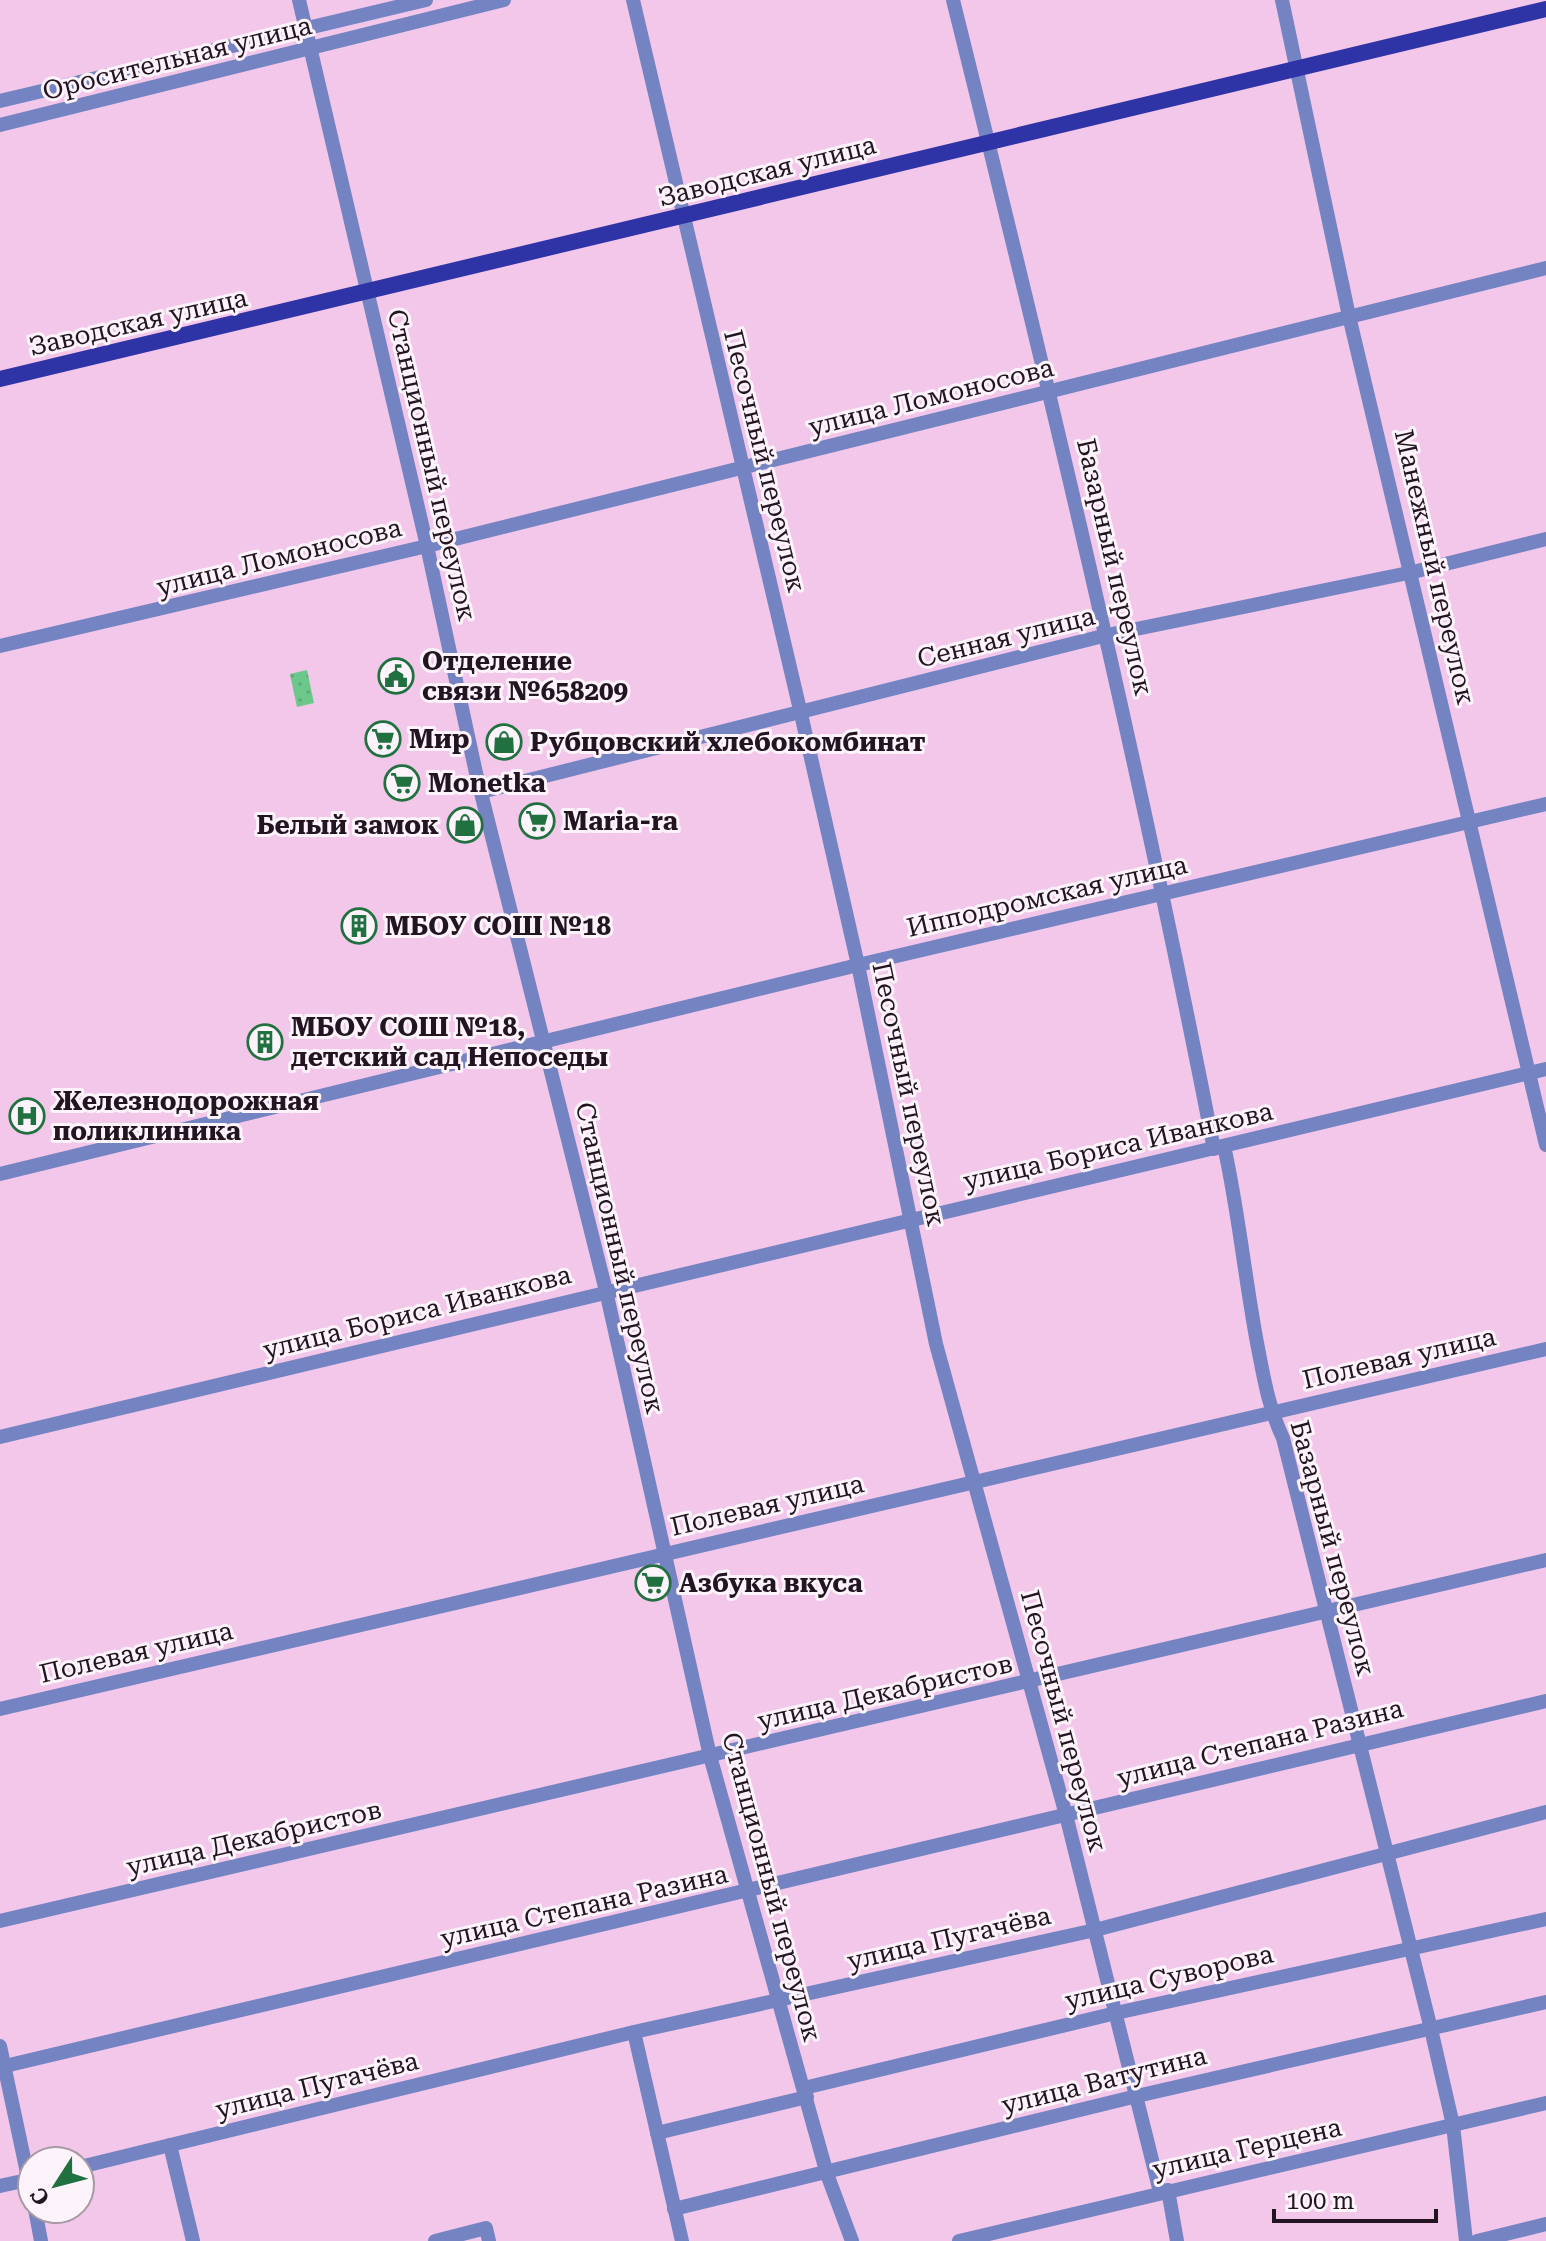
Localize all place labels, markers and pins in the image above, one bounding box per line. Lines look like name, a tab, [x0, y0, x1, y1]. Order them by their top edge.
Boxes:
place label: Отделение связи №658209	[422, 646, 628, 706]
public building icon: Отделение связи №658209	[377, 657, 415, 695]
supermarket icon: Мир	[364, 720, 402, 758]
shop icon: Рубцовский хлебокомбинат	[485, 723, 523, 761]
place label: Мир	[409, 724, 470, 754]
place label: Рубцовский хлебокомбинат	[530, 727, 926, 757]
supermarket icon: Monetka	[383, 764, 421, 802]
place label: Monetka	[428, 768, 546, 798]
supermarket icon: Maria-ra	[518, 802, 556, 840]
shop icon: Белый замок	[446, 806, 484, 844]
place label: Maria-ra	[563, 806, 678, 836]
place label: Белый замок	[256, 810, 439, 840]
building icon: МБОУ СОШ №18	[340, 907, 378, 945]
place label: МБОУ СОШ №18	[385, 911, 612, 941]
place label: МБОУ СОШ №18, детский сад Непоседы	[291, 1012, 608, 1072]
building icon: МБОУ СОШ №18, детский сад Непоседы	[246, 1023, 284, 1061]
place label: Железнодорожная поликлиника	[53, 1086, 319, 1146]
hospital icon: Железнодорожная поликлиника	[8, 1097, 46, 1135]
supermarket icon: Азбука вкуса	[634, 1564, 672, 1602]
place label: Азбука вкуса	[679, 1568, 863, 1598]

